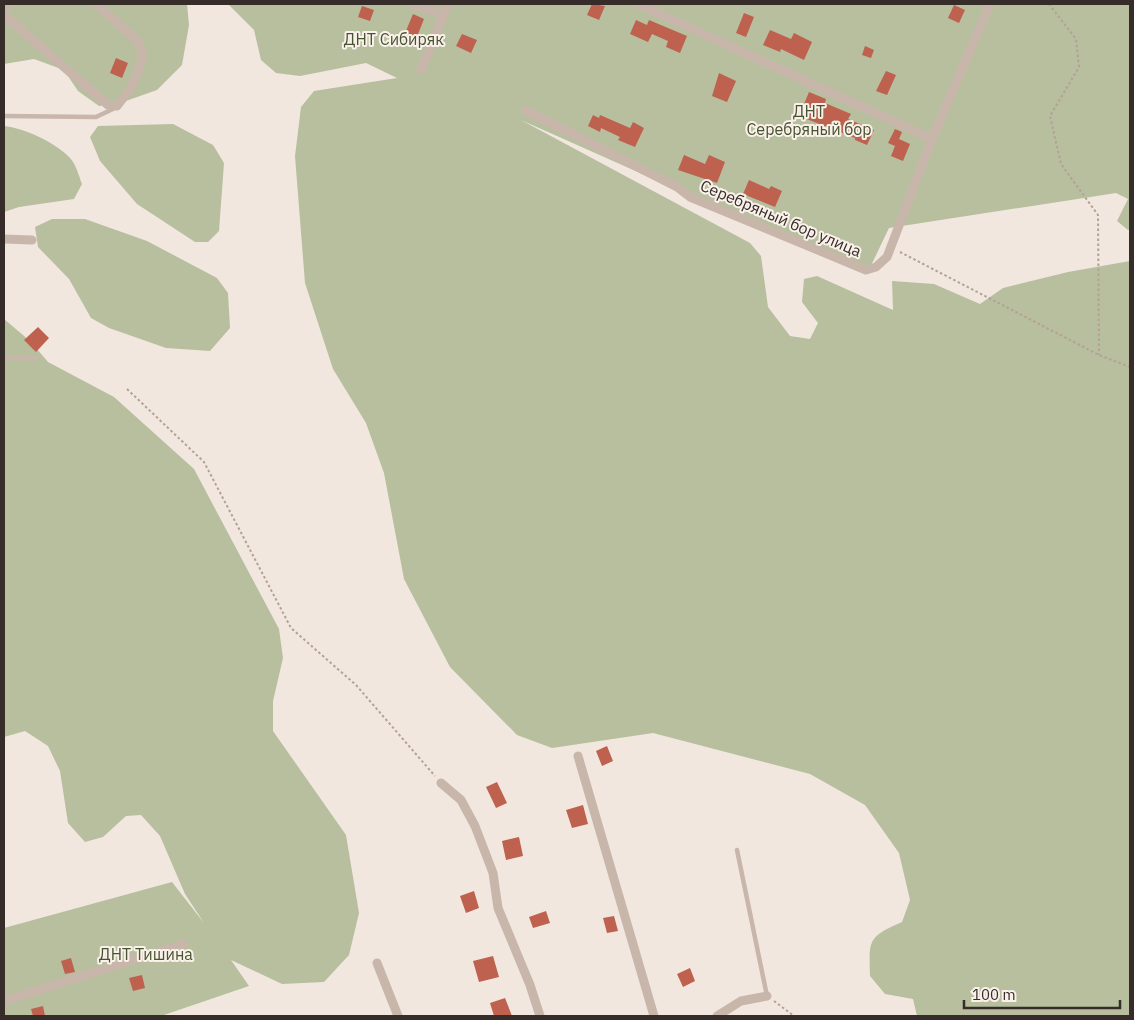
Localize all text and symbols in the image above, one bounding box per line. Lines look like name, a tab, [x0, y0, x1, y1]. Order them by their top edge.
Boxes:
park label: ДНТ Сибиряк	[344, 29, 444, 49]
park label: ДНТ Серебряный бор	[746, 101, 872, 139]
street label: Серебряный бор улица	[697, 175, 865, 261]
park label: ДНТ Тишина	[99, 944, 193, 964]
scale bar	[964, 978, 1120, 1010]
text: 100 m	[972, 985, 1016, 1004]

